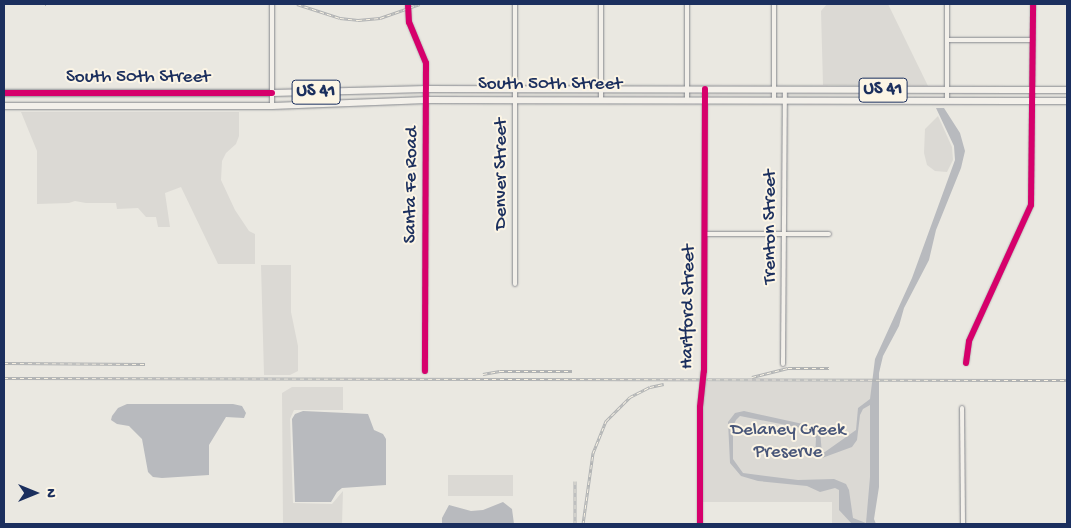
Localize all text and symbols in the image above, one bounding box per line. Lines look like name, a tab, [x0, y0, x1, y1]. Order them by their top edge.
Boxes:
street label: South 50th Street	[66, 67, 210, 89]
street label: South 50th Street	[478, 74, 622, 96]
road number: US 41	[858, 74, 908, 106]
road number: US 41	[291, 76, 341, 108]
street label: Denver Street	[491, 118, 513, 230]
street label: Santa Fe Road	[400, 126, 424, 244]
street label: Trenton Street	[760, 170, 782, 284]
street label: Hartford Street	[677, 245, 701, 369]
park label: Delaney Creek Preserve	[731, 420, 845, 464]
north arrow	[10, 468, 60, 518]
text: N	[42, 488, 59, 498]

